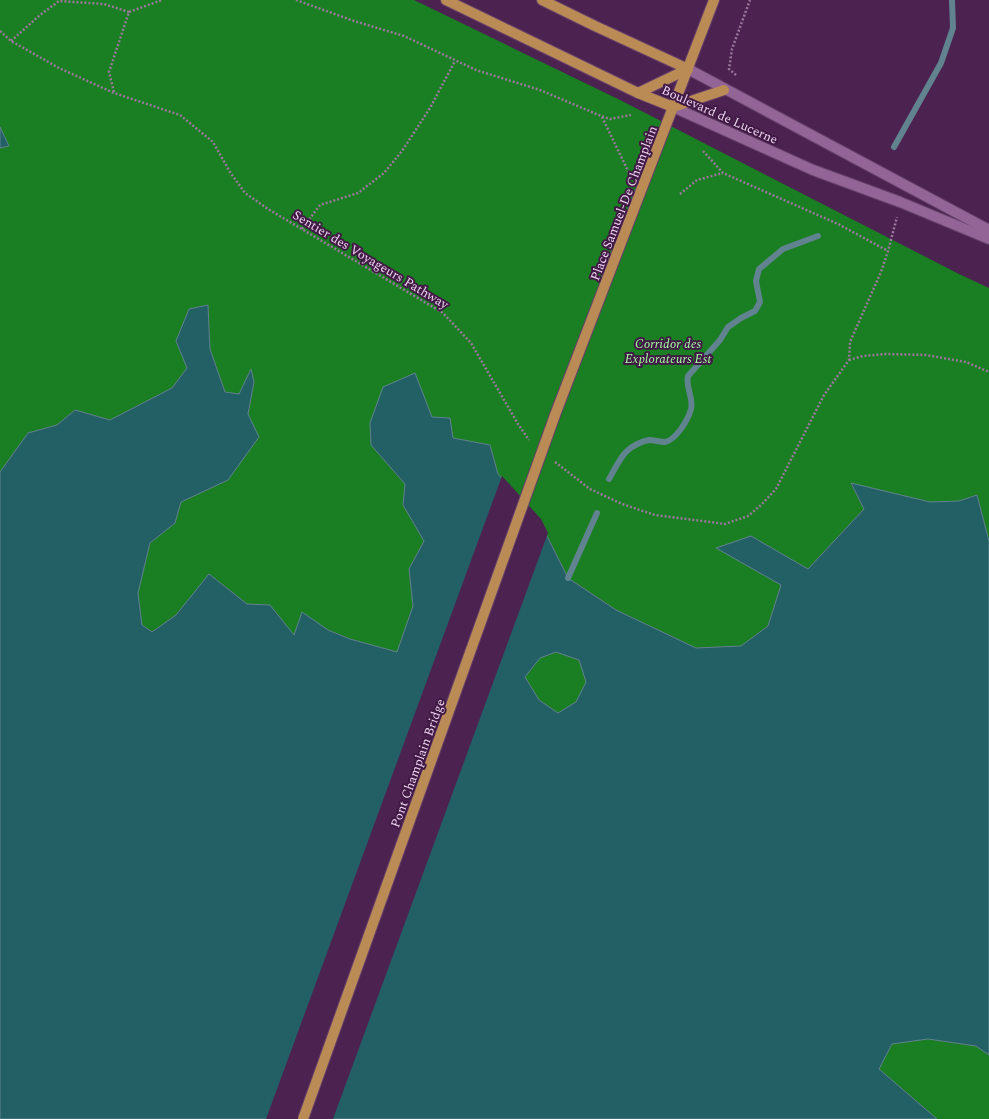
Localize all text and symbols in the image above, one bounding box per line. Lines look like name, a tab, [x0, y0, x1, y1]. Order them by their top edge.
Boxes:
street label: Boulevard de Lucerne	[658, 80, 781, 150]
street label: Place Samuel-De Champlain	[585, 123, 663, 284]
street label: Sentier des Voyageurs Pathway	[289, 205, 453, 315]
park label: Corridor des Explorateurs Est	[625, 334, 712, 369]
street label: Pont Champlain Bridge	[385, 696, 451, 831]

